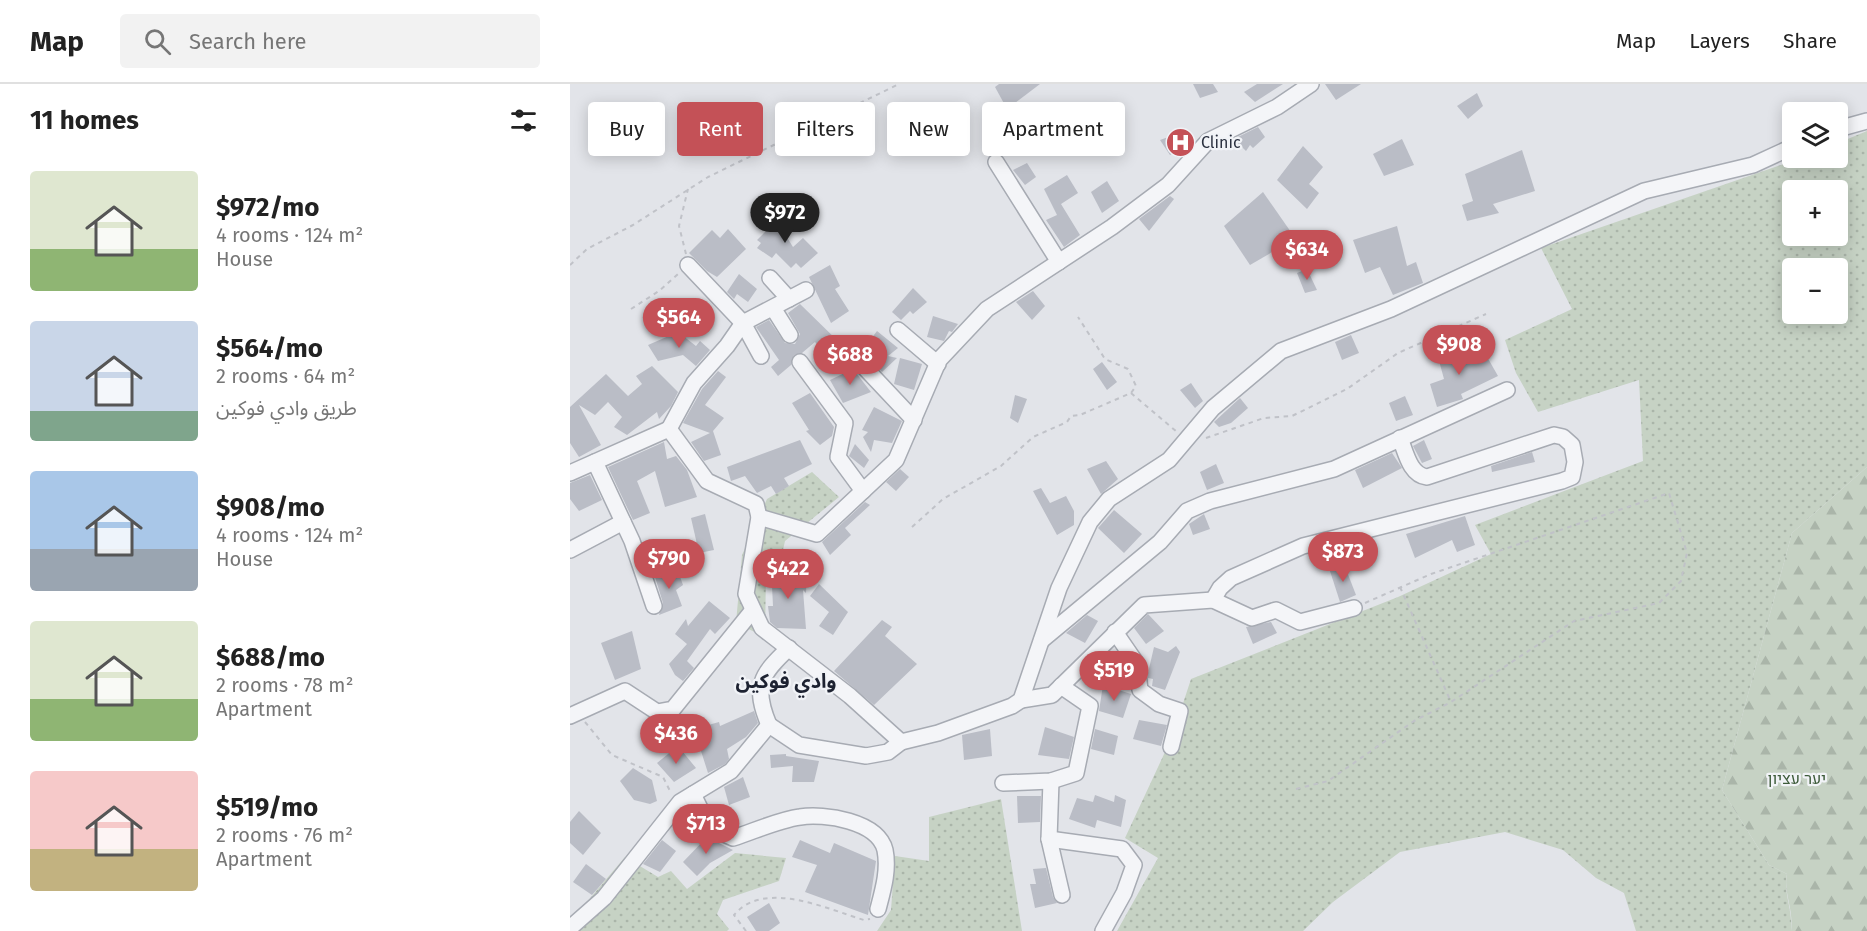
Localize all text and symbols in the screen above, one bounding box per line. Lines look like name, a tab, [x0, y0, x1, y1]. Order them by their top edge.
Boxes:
search box	[120, 14, 540, 68]
text: Map	[30, 25, 84, 58]
icon: search	[141, 25, 174, 58]
text: Search here	[189, 28, 307, 55]
text: Map	[1616, 28, 1656, 54]
text: Layers	[1689, 28, 1750, 54]
text: Share	[1783, 28, 1837, 54]
chip: Buy	[588, 102, 665, 156]
chip: Rent	[677, 102, 763, 156]
chip: Filters	[775, 102, 875, 156]
chip: New	[887, 102, 970, 156]
chip: Apartment	[982, 102, 1125, 156]
map controls	[1782, 102, 1848, 324]
button: layers	[1782, 102, 1848, 168]
icon: filters	[507, 104, 540, 137]
text: 11 homes	[30, 105, 139, 136]
hospital icon: Clinic	[1164, 126, 1196, 158]
place label: Clinic	[1201, 133, 1241, 152]
button: +	[1782, 180, 1848, 246]
text: $972/mo	[216, 192, 319, 223]
pin: $972	[749, 193, 821, 244]
icon: home	[78, 195, 150, 267]
text: $972	[764, 200, 806, 224]
text: 4 rooms · 124 m²	[216, 223, 363, 247]
pin: $634	[1271, 230, 1343, 281]
text: $634	[1285, 237, 1329, 261]
text: House	[216, 247, 273, 271]
button: −	[1782, 258, 1848, 324]
pin: $564	[643, 298, 715, 349]
text: $564	[657, 305, 701, 329]
pin: $908	[1423, 325, 1495, 376]
text: $908	[1436, 332, 1482, 356]
text: $564/mo	[216, 333, 323, 364]
pin: $688	[814, 335, 886, 386]
text: $688	[827, 342, 873, 366]
icon: home	[78, 345, 150, 417]
text: 2 rooms · 64 m²	[216, 364, 355, 388]
text: طريق وادي فوکين	[216, 396, 357, 420]
text: $908/mo	[216, 492, 325, 523]
icon: home	[78, 495, 150, 567]
text: 4 rooms · 124 m²	[216, 523, 363, 547]
pin: $873	[1307, 532, 1379, 583]
pin: $790	[633, 539, 705, 590]
text: $873	[1322, 539, 1364, 563]
text: $790	[648, 546, 690, 570]
text: House	[216, 547, 273, 571]
pin: $422	[752, 549, 824, 600]
text: $422	[767, 556, 809, 580]
text: $688/mo	[216, 642, 325, 673]
icon: home	[78, 645, 150, 717]
pin: $519	[1078, 651, 1150, 702]
text: $519	[1093, 658, 1135, 682]
district label: وادي فوكين	[736, 669, 836, 698]
text: 2 rooms · 78 m²	[216, 673, 353, 697]
text: Apartment	[216, 697, 312, 721]
pin: $436	[640, 714, 712, 765]
text: $436	[654, 721, 698, 745]
park label: יער עציון	[1768, 769, 1826, 788]
text: $519/mo	[216, 792, 318, 823]
icon: home	[78, 795, 150, 867]
pin: $713	[670, 804, 742, 855]
text: $713	[686, 811, 726, 835]
text: 2 rooms · 76 m²	[216, 823, 353, 847]
text: Apartment	[216, 847, 312, 871]

